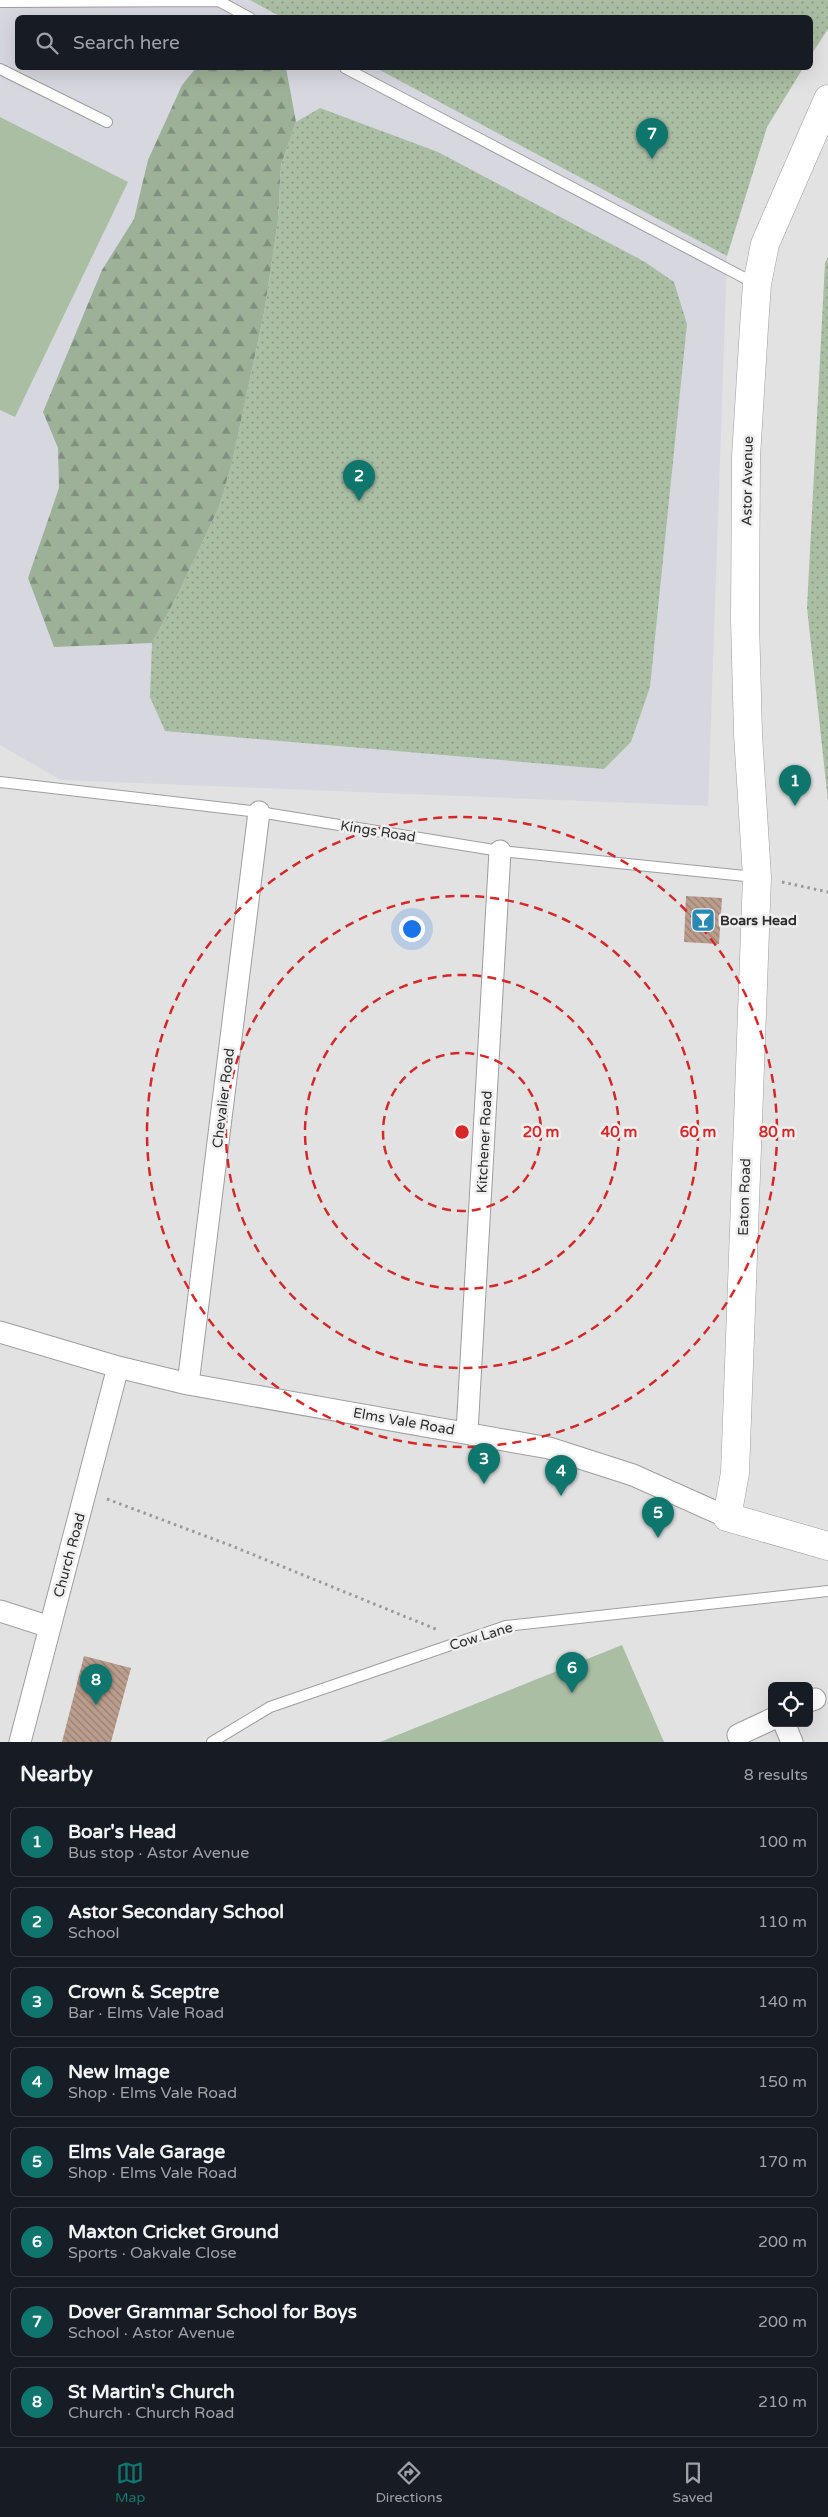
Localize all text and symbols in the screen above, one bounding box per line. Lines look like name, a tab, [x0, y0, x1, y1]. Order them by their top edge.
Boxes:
search box	[15, 15, 813, 70]
icon: search	[33, 29, 61, 57]
text: Search here	[73, 32, 180, 54]
pin: 7	[636, 118, 668, 159]
street label: Astor Avenue	[738, 436, 757, 526]
pin: 2	[343, 460, 375, 501]
pin: 1	[779, 765, 811, 806]
street label: Kings Road	[339, 817, 417, 846]
bar icon: Boars Head	[690, 907, 716, 933]
place label: Boars Head	[720, 912, 797, 929]
your location	[399, 916, 425, 942]
street label: Chevalier Road	[209, 1047, 238, 1149]
street label: Kitchener Road	[473, 1090, 496, 1194]
centre of rings	[453, 1123, 471, 1141]
text: 20 m	[523, 1123, 559, 1141]
text: 40 m	[601, 1123, 637, 1141]
text: 60 m	[680, 1123, 716, 1141]
text: 80 m	[759, 1123, 795, 1141]
street label: Eaton Road	[735, 1158, 754, 1236]
street label: Elms Vale Road	[352, 1404, 456, 1439]
pin: 3	[468, 1443, 500, 1484]
pin: 4	[545, 1455, 577, 1496]
pin: 5	[642, 1497, 674, 1538]
street label: Church Road	[50, 1511, 89, 1599]
street label: Cow Lane	[448, 1619, 515, 1654]
pin: 6	[556, 1652, 588, 1693]
pin: 8	[80, 1664, 112, 1705]
map controls	[768, 1682, 813, 1727]
button: locate	[768, 1682, 813, 1727]
text: Nearby	[20, 1762, 93, 1787]
text: 8 results	[744, 1765, 808, 1785]
text: Boar's Head	[68, 1821, 176, 1843]
text: 1	[32, 1832, 42, 1852]
text: 100 m	[758, 1832, 807, 1852]
text: Bus stop · Astor Avenue	[68, 1843, 249, 1863]
text: Astor Secondary School	[68, 1901, 284, 1923]
text: 2	[32, 1912, 42, 1932]
text: 110 m	[758, 1912, 807, 1932]
text: School	[68, 1923, 120, 1943]
text: Crown & Sceptre	[68, 1981, 219, 2003]
text: 3	[32, 1992, 42, 2012]
text: 140 m	[758, 1992, 807, 2012]
text: Bar · Elms Vale Road	[68, 2003, 224, 2023]
text: New Image	[68, 2061, 170, 2083]
text: 4	[32, 2072, 42, 2092]
text: 150 m	[758, 2072, 807, 2092]
text: Shop · Elms Vale Road	[68, 2083, 237, 2103]
text: Elms Vale Garage	[68, 2141, 225, 2163]
text: 5	[32, 2152, 42, 2172]
text: 170 m	[758, 2152, 807, 2172]
text: Shop · Elms Vale Road	[68, 2163, 237, 2183]
text: Maxton Cricket Ground	[68, 2221, 279, 2243]
text: 6	[32, 2232, 42, 2252]
text: 200 m	[758, 2232, 807, 2252]
text: Sports · Oakvale Close	[68, 2243, 237, 2263]
text: Dover Grammar School for Boys	[68, 2301, 357, 2323]
text: 7	[32, 2312, 42, 2332]
text: 200 m	[758, 2312, 807, 2332]
text: School · Astor Avenue	[68, 2323, 235, 2343]
text: St Martin's Church	[68, 2381, 235, 2403]
text: 8	[32, 2392, 42, 2412]
text: 210 m	[758, 2392, 807, 2412]
text: Church · Church Road	[68, 2403, 234, 2423]
tab: Map	[115, 2459, 145, 2506]
tab: Directions	[375, 2459, 442, 2506]
tab: Saved	[672, 2459, 713, 2506]

